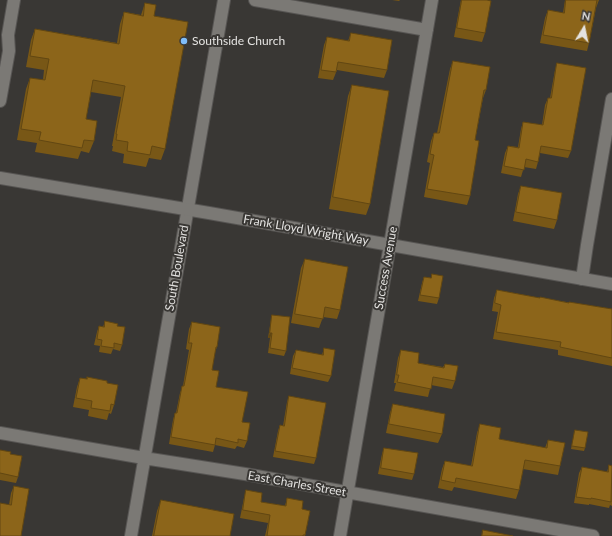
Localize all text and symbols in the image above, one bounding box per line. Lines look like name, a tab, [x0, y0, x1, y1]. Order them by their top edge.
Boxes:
north arrow	[564, 8, 604, 48]
text: N	[581, 9, 591, 23]
place label: Southside Church	[192, 34, 285, 48]
marker: Southside Church	[179, 36, 189, 46]
street label: Frank Lloyd Wright Way	[242, 212, 370, 248]
street label: South Boulevard	[162, 224, 192, 312]
street label: Success Avenue	[372, 225, 400, 311]
street label: East Charles Street	[247, 468, 347, 500]

